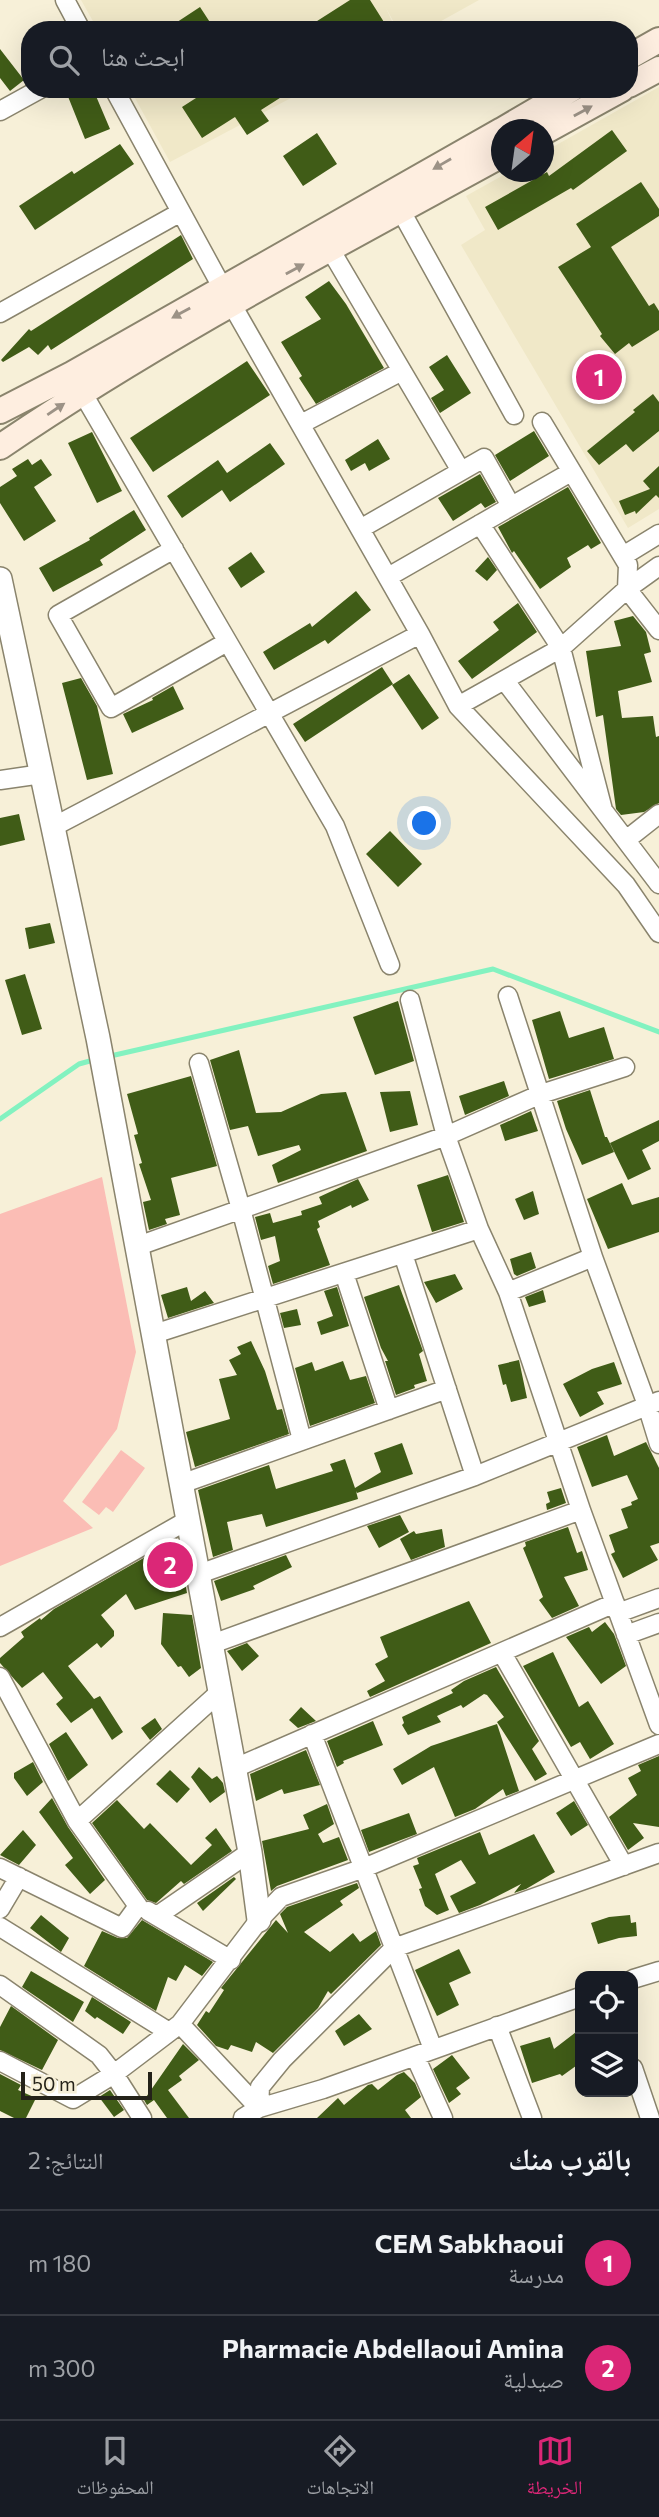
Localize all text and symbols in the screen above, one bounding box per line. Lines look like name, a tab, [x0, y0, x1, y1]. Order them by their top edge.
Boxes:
search box	[21, 21, 638, 98]
text: ابحث هنا	[101, 40, 185, 71]
icon: search	[45, 41, 83, 79]
one-way arrow	[573, 105, 592, 117]
north arrow	[491, 119, 554, 182]
one-way arrow	[433, 158, 452, 170]
one-way arrow	[285, 263, 304, 275]
one-way arrow	[171, 307, 190, 319]
pin: 1	[576, 351, 622, 403]
one-way arrow	[47, 403, 66, 416]
your location	[407, 806, 441, 840]
pin: 2	[147, 1539, 193, 1591]
map controls	[575, 1971, 638, 2097]
button: locate	[575, 1971, 638, 2034]
button: layers	[575, 2034, 638, 2097]
scale bar	[21, 2069, 152, 2101]
text: 50 m	[32, 2072, 76, 2095]
text: بالقرب منك	[508, 2139, 631, 2176]
text: النتائج: 2	[28, 2146, 103, 2174]
text: CEM Sabkhaoui	[375, 2227, 564, 2258]
text: 180 m	[28, 2249, 91, 2277]
text: 1	[603, 2249, 613, 2277]
text: مدرسة	[508, 2260, 564, 2288]
text: Pharmacie Abdellaoui Amina	[222, 2332, 564, 2363]
text: 300 m	[28, 2354, 96, 2382]
text: 2	[601, 2354, 615, 2382]
text: صيدلية	[503, 2365, 564, 2393]
tab: المحفوظات	[76, 2432, 154, 2506]
tab: الاتجاهات	[306, 2432, 374, 2506]
tab: الخريطة	[527, 2432, 583, 2506]

